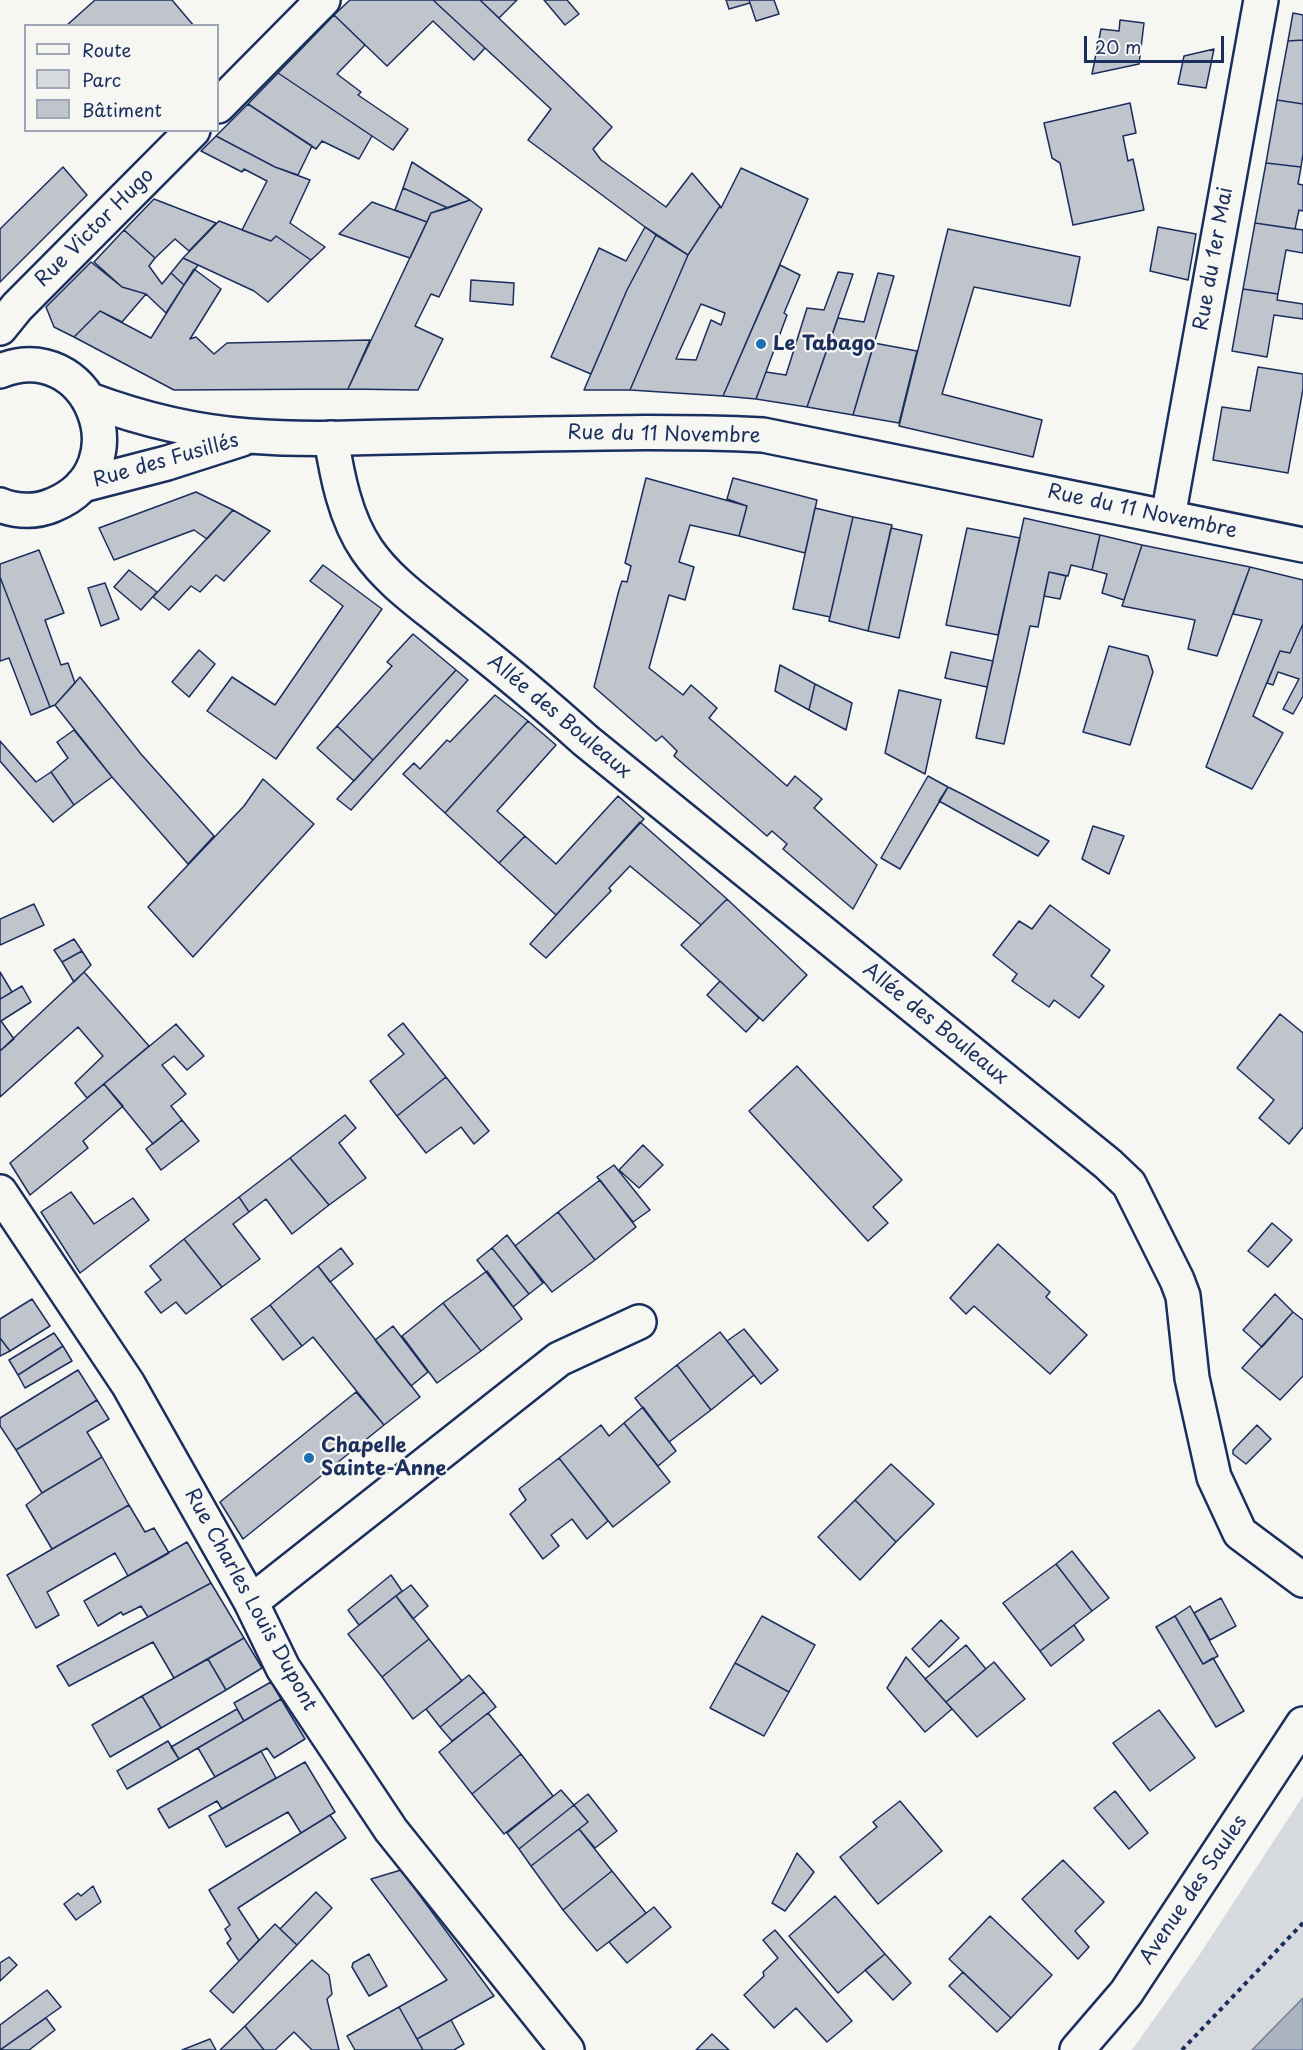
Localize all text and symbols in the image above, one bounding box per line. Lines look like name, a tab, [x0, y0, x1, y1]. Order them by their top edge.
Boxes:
legend	[24, 24, 219, 132]
scale bar	[1087, 24, 1226, 62]
text: 20 m	[1095, 33, 1141, 60]
text: Route	[82, 36, 131, 63]
text: Parc	[82, 66, 121, 93]
text: Bâtiment	[82, 96, 162, 123]
street label: Rue Victor Hugo	[31, 164, 159, 292]
street label: Rue du 1er Mai	[1190, 185, 1238, 333]
place label: Le Tabago	[773, 332, 875, 356]
marker: Le Tabago	[754, 337, 768, 351]
street label: Rue du 11 Novembre	[567, 421, 761, 449]
street label: Rue des Fusillés	[90, 429, 242, 493]
street label: Rue du 11 Novembre	[1045, 480, 1239, 544]
street label: Allée des Bouleaux	[482, 650, 636, 784]
street label: Allée des Bouleaux	[858, 958, 1012, 1090]
place label: Chapelle Sainte-Anne	[321, 1434, 446, 1481]
marker: Chapelle Sainte-Anne	[302, 1451, 316, 1465]
street label: Rue Charles Louis Dupont	[179, 1485, 321, 1715]
street label: Avenue des Saules	[1135, 1811, 1253, 1969]

